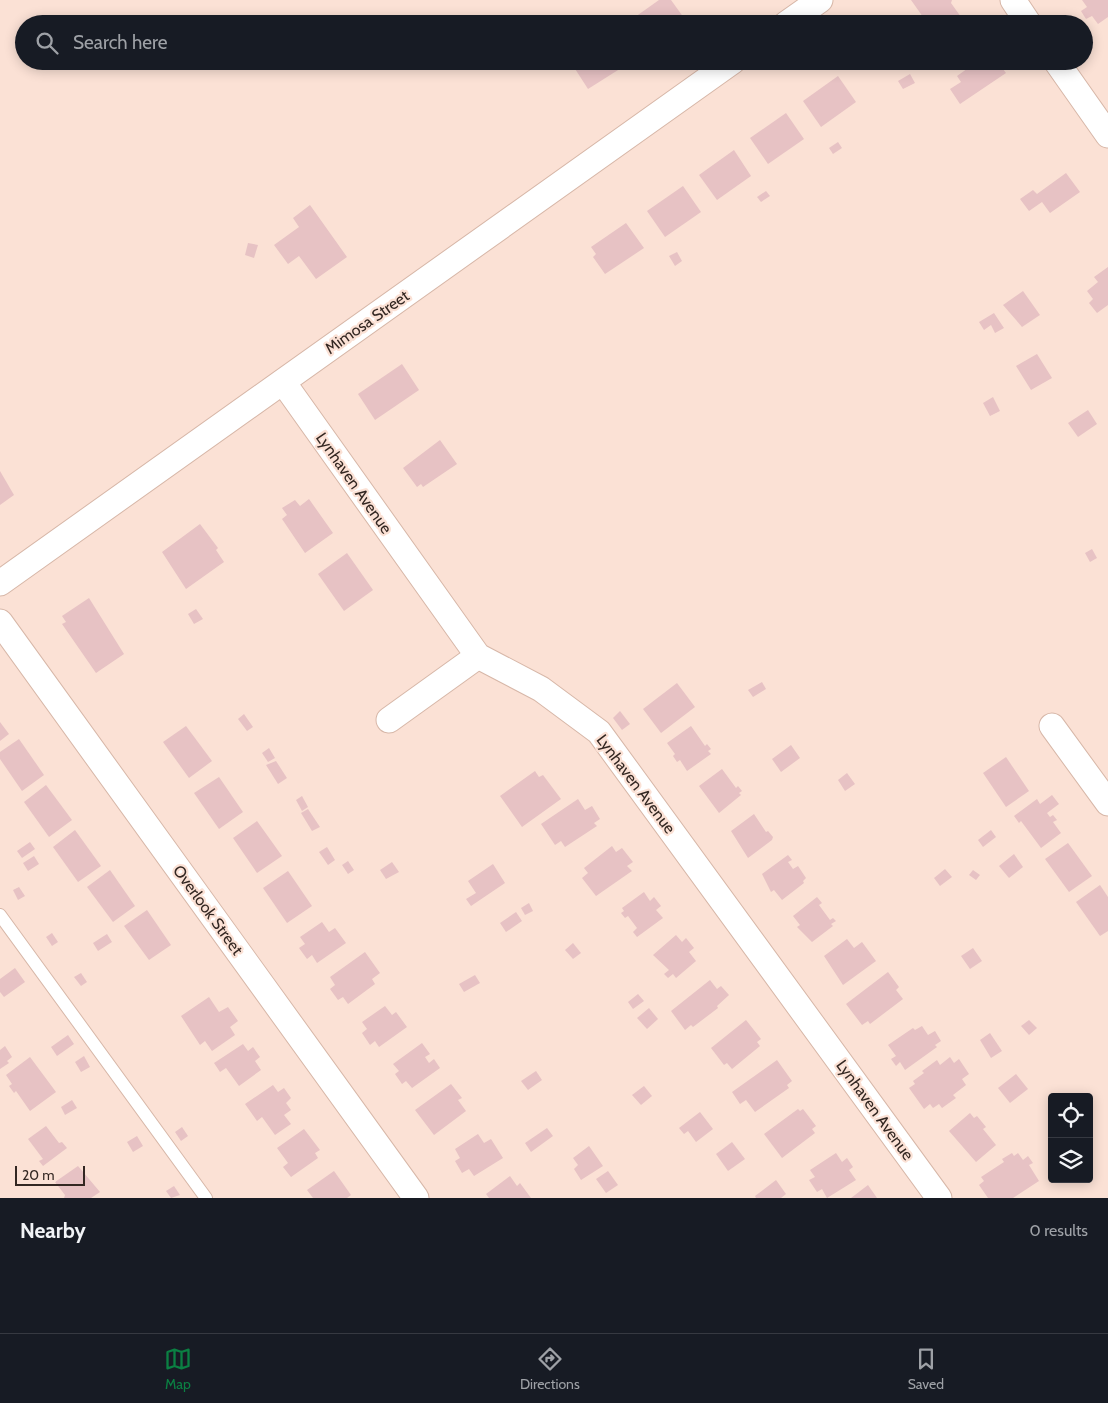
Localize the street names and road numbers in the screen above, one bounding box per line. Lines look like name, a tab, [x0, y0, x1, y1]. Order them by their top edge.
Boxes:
street label: Mimosa Street	[321, 286, 413, 358]
street label: Lynhaven Avenue	[312, 429, 396, 537]
street label: Lynhaven Avenue	[593, 731, 679, 837]
street label: Overlook Street	[169, 861, 247, 959]
street label: Lynhaven Avenue	[832, 1056, 918, 1164]

